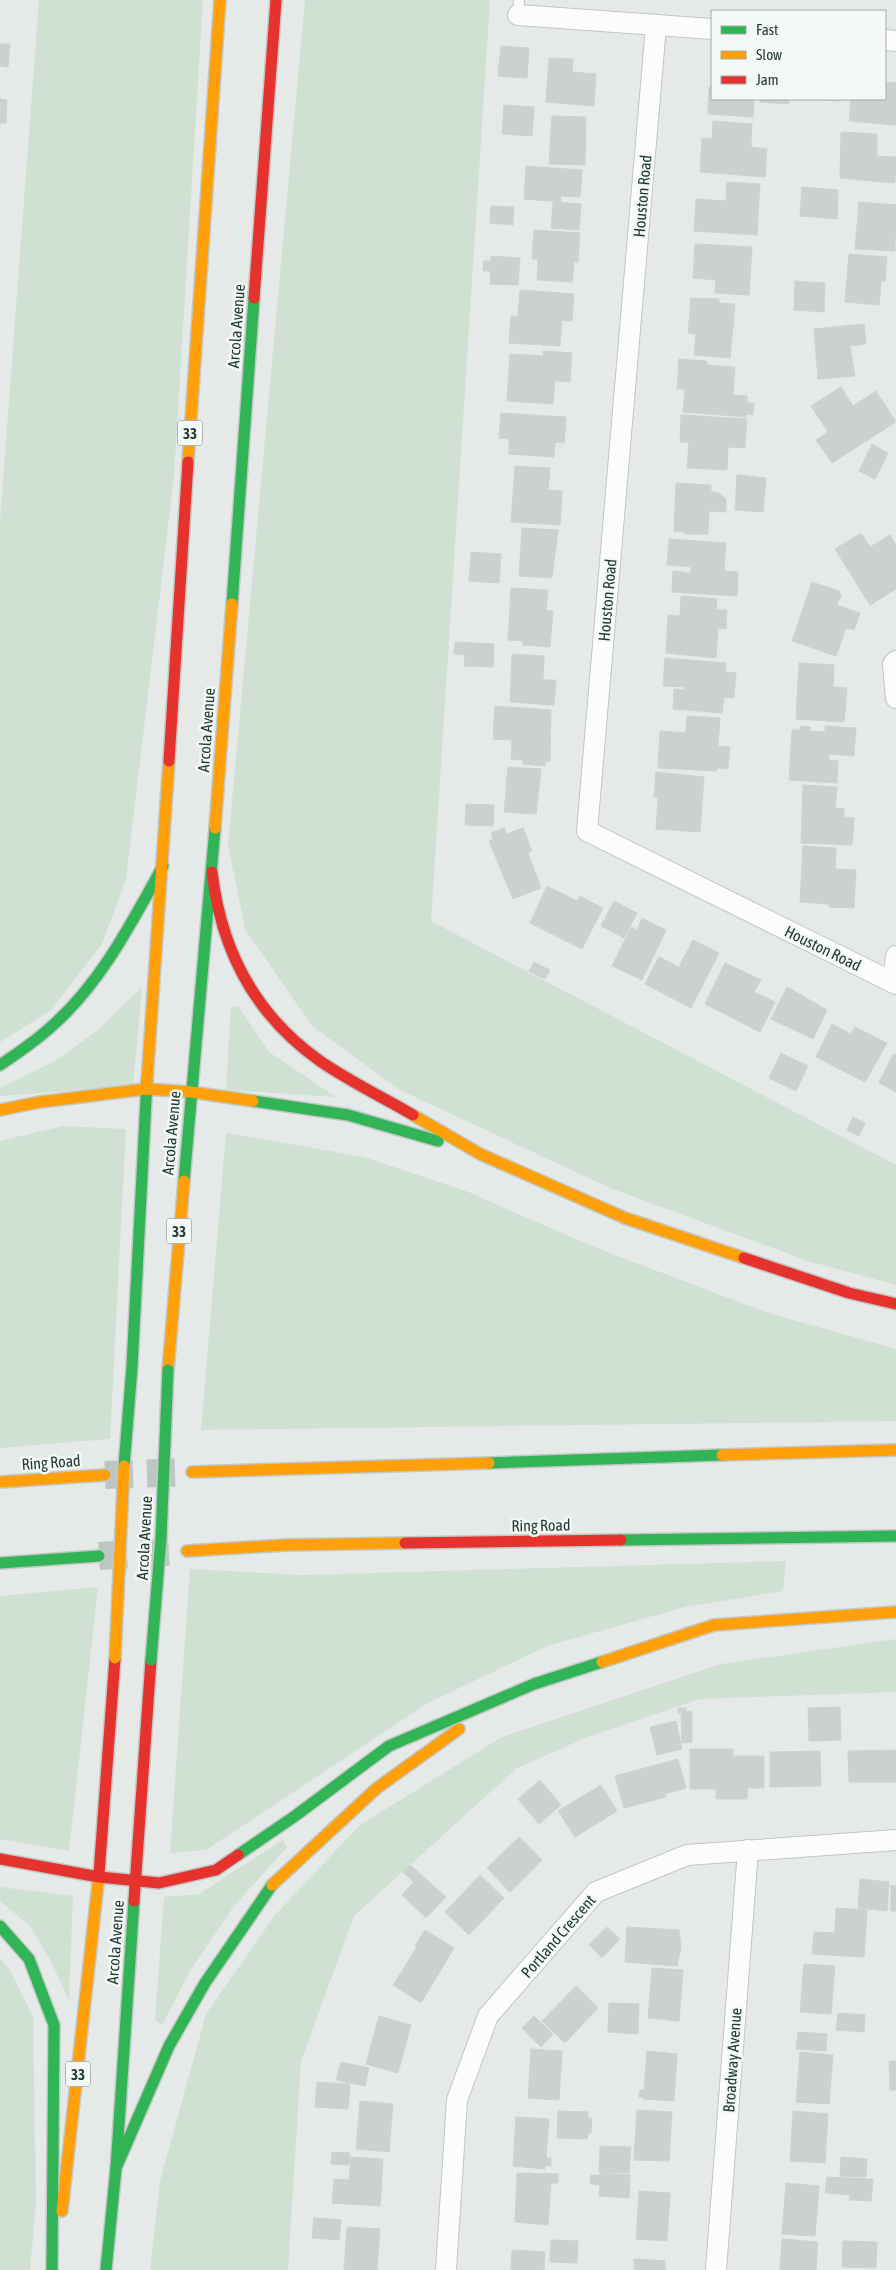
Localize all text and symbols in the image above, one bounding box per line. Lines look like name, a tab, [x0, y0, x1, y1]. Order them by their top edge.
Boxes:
legend	[711, 10, 886, 100]
text: Fast	[756, 21, 778, 38]
text: Slow	[756, 46, 782, 63]
text: Jam	[756, 71, 779, 88]
street label: Houston Road	[629, 154, 655, 238]
street label: Arcola Avenue	[224, 283, 248, 369]
road number: 33	[178, 420, 202, 446]
street label: Houston Road	[594, 558, 620, 642]
street label: Arcola Avenue	[194, 687, 218, 773]
street label: Houston Road	[782, 922, 864, 974]
street label: Arcola Avenue	[158, 1090, 184, 1176]
road number: 33	[166, 1218, 192, 1244]
street label: Ring Road	[21, 1451, 81, 1474]
street label: Arcola Avenue	[133, 1496, 155, 1580]
street label: Ring Road	[511, 1515, 571, 1536]
street label: Portland Crescent	[517, 1891, 599, 1981]
street label: Arcola Avenue	[103, 1899, 127, 1985]
street label: Broadway Avenue	[719, 2007, 746, 2113]
road number: 33	[66, 2062, 90, 2086]

